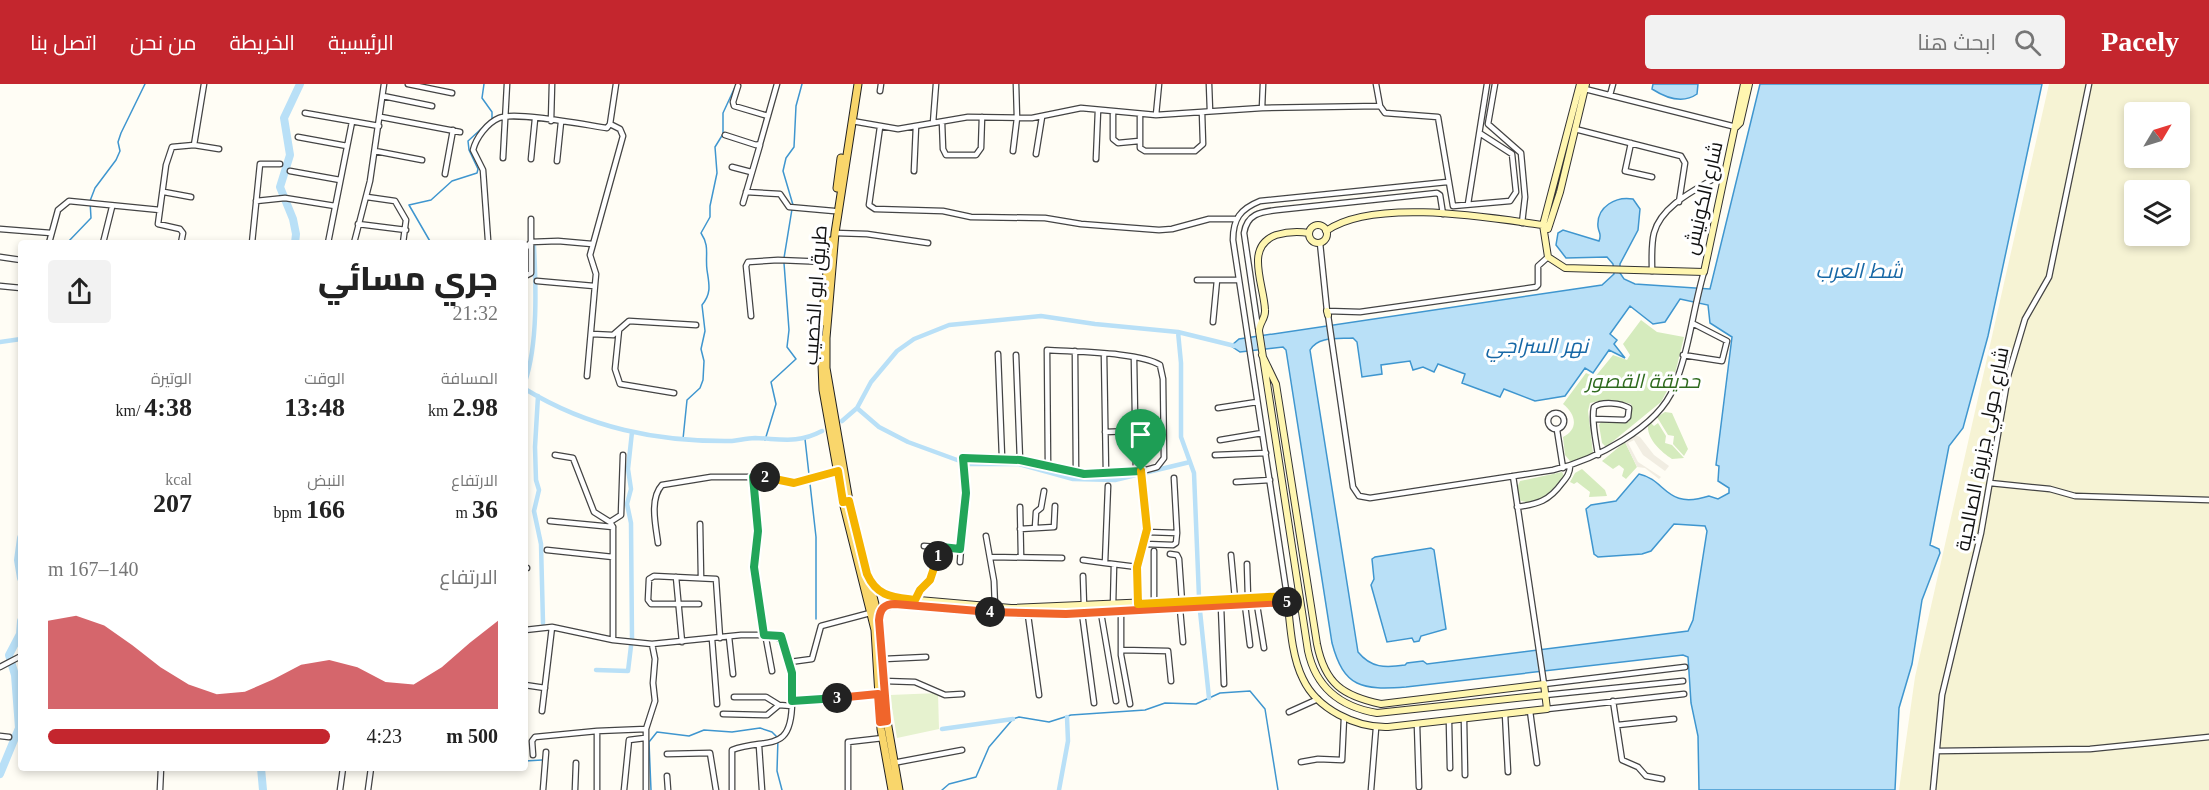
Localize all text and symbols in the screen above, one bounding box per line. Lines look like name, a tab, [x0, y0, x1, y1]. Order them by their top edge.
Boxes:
search box	[1645, 15, 2065, 69]
icon: search	[2011, 26, 2044, 59]
text: Pacely	[2101, 26, 2179, 57]
text: ابحث هنا	[1917, 30, 1996, 55]
text: اتصل بنا	[30, 31, 97, 55]
text: من نحن	[130, 31, 196, 55]
text: الخريطة	[229, 31, 295, 55]
text: الرئيسية	[328, 31, 394, 55]
north arrow	[2124, 102, 2190, 168]
map controls	[2124, 102, 2190, 246]
street label: شارع الكونيش	[1679, 139, 1730, 257]
button: layers	[2124, 180, 2190, 246]
street label: طريق ابو الخصيب	[799, 224, 833, 366]
water label: شط العرب	[1815, 259, 1903, 283]
button: share	[48, 260, 111, 323]
text: جري مسائي	[318, 261, 498, 297]
text: 21:32	[452, 302, 498, 324]
water label: نهر السراجي	[1486, 334, 1591, 363]
street label: شارع حولي جزيرة الصالحية	[1951, 345, 2017, 554]
text: الوتيرة	[151, 370, 192, 387]
text: الوقت	[304, 370, 345, 387]
text: المسافة	[441, 370, 498, 387]
park label: حديقة القصور	[1583, 370, 1701, 393]
text: 4:38	[144, 393, 192, 422]
text: 13:48	[284, 393, 345, 422]
text: 2.98	[453, 393, 498, 422]
text: /km	[115, 402, 144, 419]
text: km	[428, 402, 453, 419]
pin	[1115, 409, 1166, 471]
icon: arrive	[1124, 418, 1157, 451]
pin: 2	[750, 462, 780, 492]
text: 2	[761, 468, 769, 485]
text: kcal	[165, 471, 192, 488]
text: النبض	[307, 472, 345, 489]
text: الارتفاع	[451, 472, 498, 489]
text: 207	[153, 489, 192, 518]
text: 166	[306, 495, 345, 524]
text: 36	[472, 495, 498, 524]
text: bpm	[274, 504, 306, 521]
text: m	[456, 504, 472, 521]
pin: 1	[923, 541, 953, 571]
text: 1	[934, 547, 942, 564]
text: 140–167 m	[48, 558, 139, 580]
text: الارتفاع	[439, 566, 498, 588]
pin: 5	[1272, 587, 1302, 617]
text: 5	[1283, 593, 1291, 610]
pin: 4	[975, 597, 1005, 627]
text: 4	[986, 603, 994, 620]
pin: 3	[822, 683, 852, 713]
text: 3	[833, 689, 841, 706]
text: 4:23	[366, 725, 402, 747]
text: 500 m	[446, 725, 498, 747]

